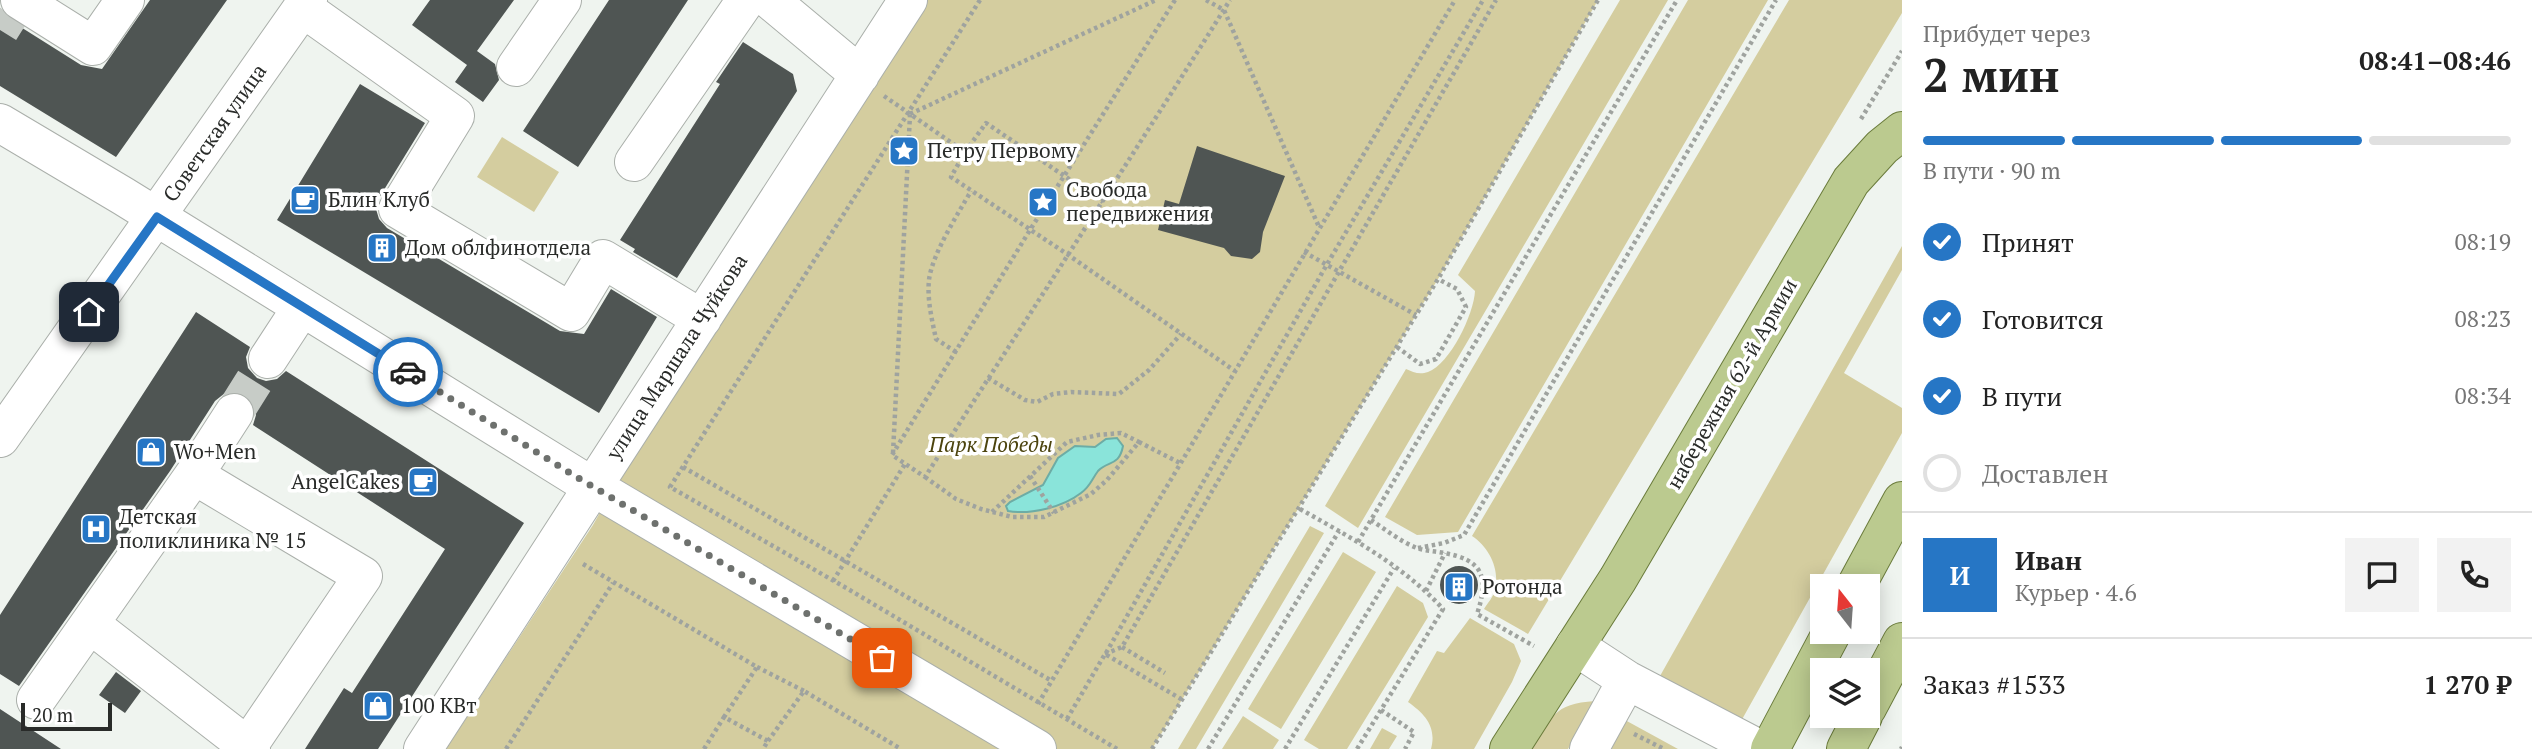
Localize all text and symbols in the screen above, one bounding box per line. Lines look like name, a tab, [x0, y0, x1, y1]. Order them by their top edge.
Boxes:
text: Прибудет через	[1923, 18, 2091, 49]
text: 08:41–08:46	[2359, 43, 2511, 77]
text: 2 мин	[1923, 44, 2060, 105]
street label: Советская улица	[156, 58, 272, 207]
place icon: Петру Первому	[887, 134, 921, 168]
place label: Петру Первому	[927, 136, 1077, 164]
text: В пути · 90 m	[1923, 155, 2061, 186]
place label: Свобода передвижения	[1066, 175, 1210, 227]
cafe icon: Блин Клуб	[288, 183, 322, 217]
place label: Блин Клуб	[328, 185, 430, 213]
place icon: Свобода передвижения	[1026, 185, 1060, 219]
icon: check	[1923, 223, 1961, 261]
text: Принят	[1982, 225, 2074, 259]
text: 08:19	[2454, 226, 2511, 257]
building icon: Дом облфинотдела	[365, 231, 399, 265]
place label: Дом облфинотдела	[405, 233, 591, 261]
street label: улица Маршала Чуйкова	[598, 248, 753, 466]
street label: набережная 62-й Армии	[1659, 273, 1803, 494]
pin	[59, 282, 119, 342]
icon: home	[70, 293, 108, 331]
icon: check	[1923, 300, 1961, 338]
text: Готовится	[1982, 302, 2104, 336]
text: 08:23	[2454, 303, 2511, 334]
courier	[373, 337, 443, 407]
icon: car	[389, 353, 427, 391]
icon: check	[1923, 377, 1961, 415]
text: В пути	[1982, 379, 2062, 413]
text: 08:34	[2454, 380, 2511, 411]
park label: Парк Победы	[928, 430, 1053, 458]
shop icon: Wo+Men	[134, 435, 168, 469]
place label: Wo+Men	[174, 437, 257, 465]
text: Доставлен	[1982, 456, 2108, 490]
cafe icon: AngelCakes	[406, 465, 440, 499]
place label: AngelCakes	[291, 467, 400, 495]
place label: Детская поликлиника № 15	[119, 502, 307, 554]
hospital icon: Детская поликлиника № 15	[79, 512, 113, 546]
button: chat	[2345, 538, 2419, 612]
button: phone	[2437, 538, 2511, 612]
text: Иван	[2015, 543, 2082, 577]
text: И	[1950, 558, 1970, 592]
building icon: Ротонда	[1442, 570, 1476, 604]
place label: Ротонда	[1482, 572, 1563, 600]
north arrow	[1810, 574, 1880, 644]
map controls	[1810, 574, 1880, 728]
text: Курьер · 4.6	[2015, 577, 2137, 608]
pin	[852, 628, 912, 688]
icon: bag	[863, 639, 901, 677]
button: layers	[1810, 658, 1880, 728]
text: Заказ #1533	[1923, 667, 2066, 701]
text: 1 270 ₽	[2424, 667, 2511, 701]
shop icon: 100 КВт	[361, 689, 395, 723]
place label: 100 КВт	[401, 691, 477, 719]
scale bar	[21, 700, 112, 732]
text: 20 m	[32, 702, 73, 727]

